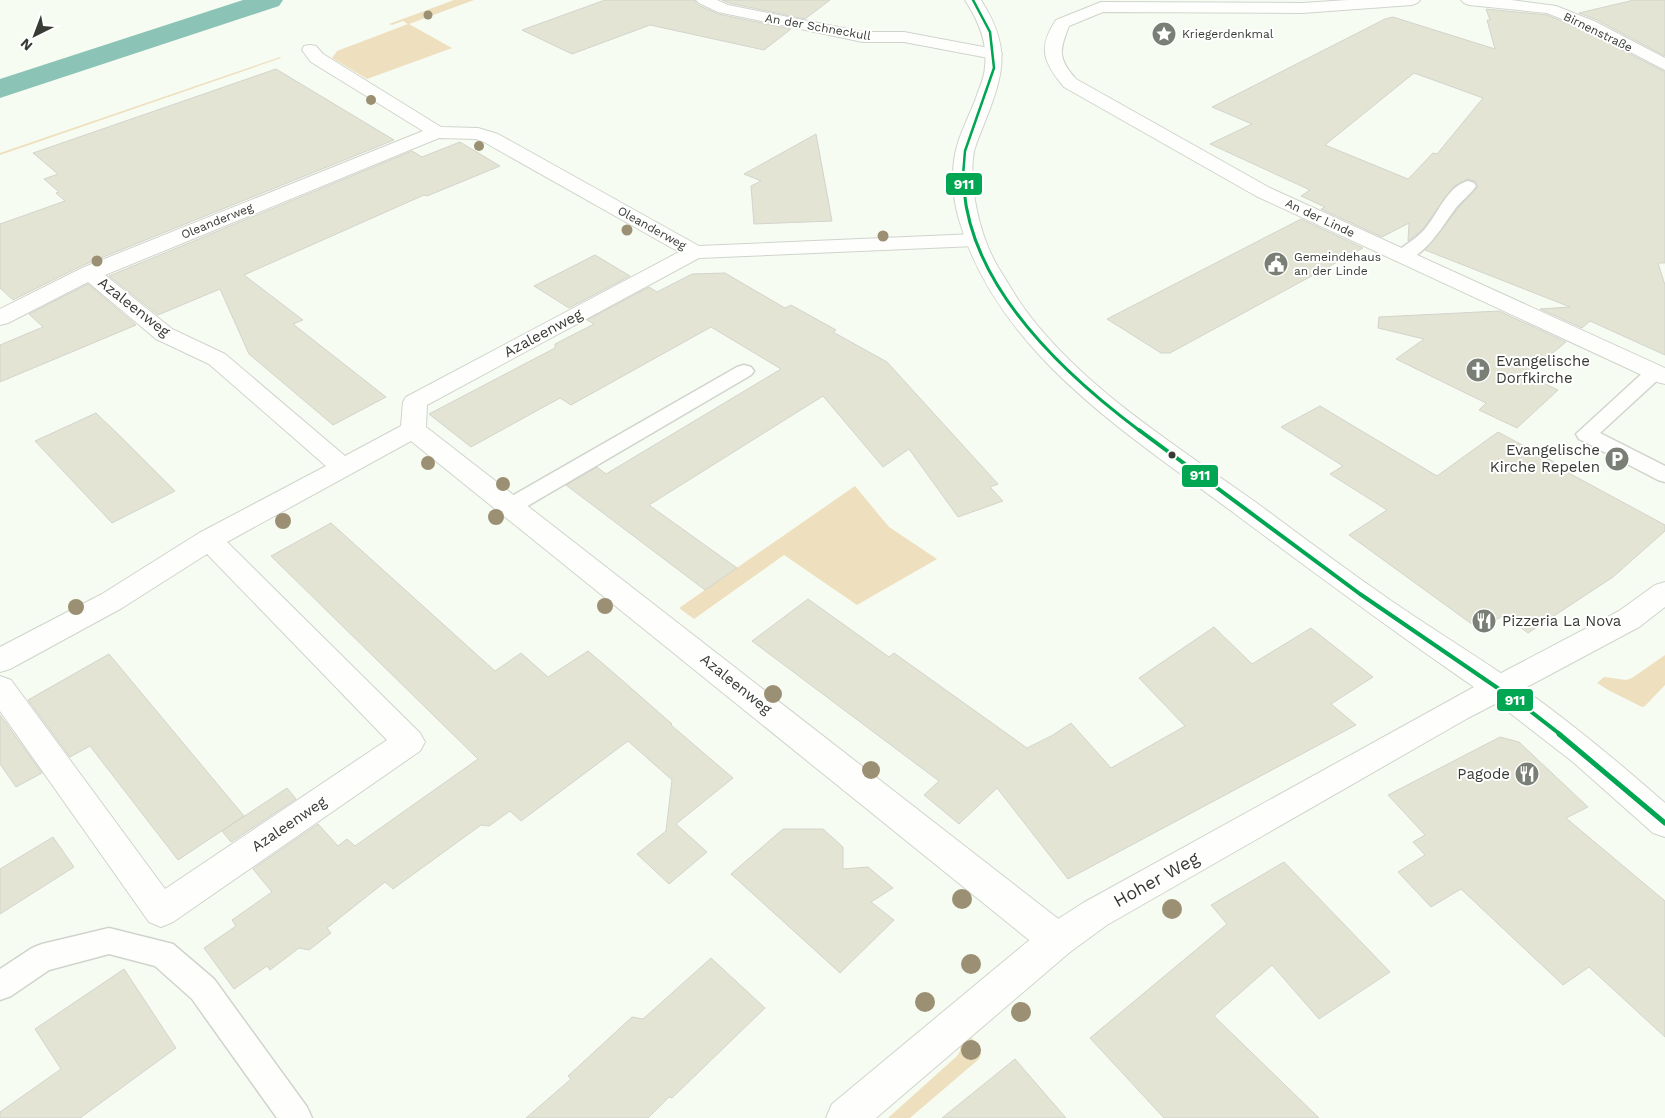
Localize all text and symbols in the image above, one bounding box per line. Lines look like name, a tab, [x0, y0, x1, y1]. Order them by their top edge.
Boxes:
street label: Birnenstraße	[1561, 9, 1635, 55]
north arrow	[10, 10, 60, 60]
street label: An der Schneckull	[764, 11, 872, 43]
place icon: Kriegerdenkmal	[1151, 21, 1177, 47]
place label: Kriegerdenkmal	[1182, 27, 1274, 41]
text: N	[17, 35, 36, 54]
line badge: 911	[945, 172, 983, 196]
text: 911	[954, 176, 974, 192]
street label: An der Linde	[1283, 196, 1357, 240]
street label: Oleanderweg	[179, 200, 256, 242]
street label: Oleanderweg	[615, 203, 689, 253]
place label: Gemeindehaus an der Linde	[1294, 250, 1381, 278]
public building icon: Gemeindehaus an der Linde	[1263, 251, 1289, 277]
street label: Azaleenweg	[94, 273, 174, 341]
street label: Azaleenweg	[501, 305, 585, 361]
place label: Evangelische Dorfkirche	[1496, 352, 1590, 387]
church icon: Evangelische Dorfkirche	[1465, 357, 1491, 383]
place label: Evangelische Kirche Repelen	[1490, 441, 1600, 476]
parking icon: Evangelische Kirche Repelen	[1604, 446, 1630, 472]
unlabelled marker	[1167, 450, 1177, 460]
line badge: 911	[1181, 464, 1219, 488]
text: 911	[1190, 467, 1210, 483]
restaurant icon: Pizzeria La Nova	[1471, 608, 1497, 634]
place label: Pizzeria La Nova	[1502, 612, 1622, 630]
street label: Azaleenweg	[697, 650, 775, 718]
line badge: 911	[1496, 688, 1534, 712]
text: 911	[1505, 692, 1525, 708]
restaurant icon: Pagode	[1514, 761, 1540, 787]
place label: Pagode	[1457, 765, 1510, 783]
street label: Azaleenweg	[248, 792, 330, 856]
street label: Hoher Weg	[1110, 847, 1203, 911]

